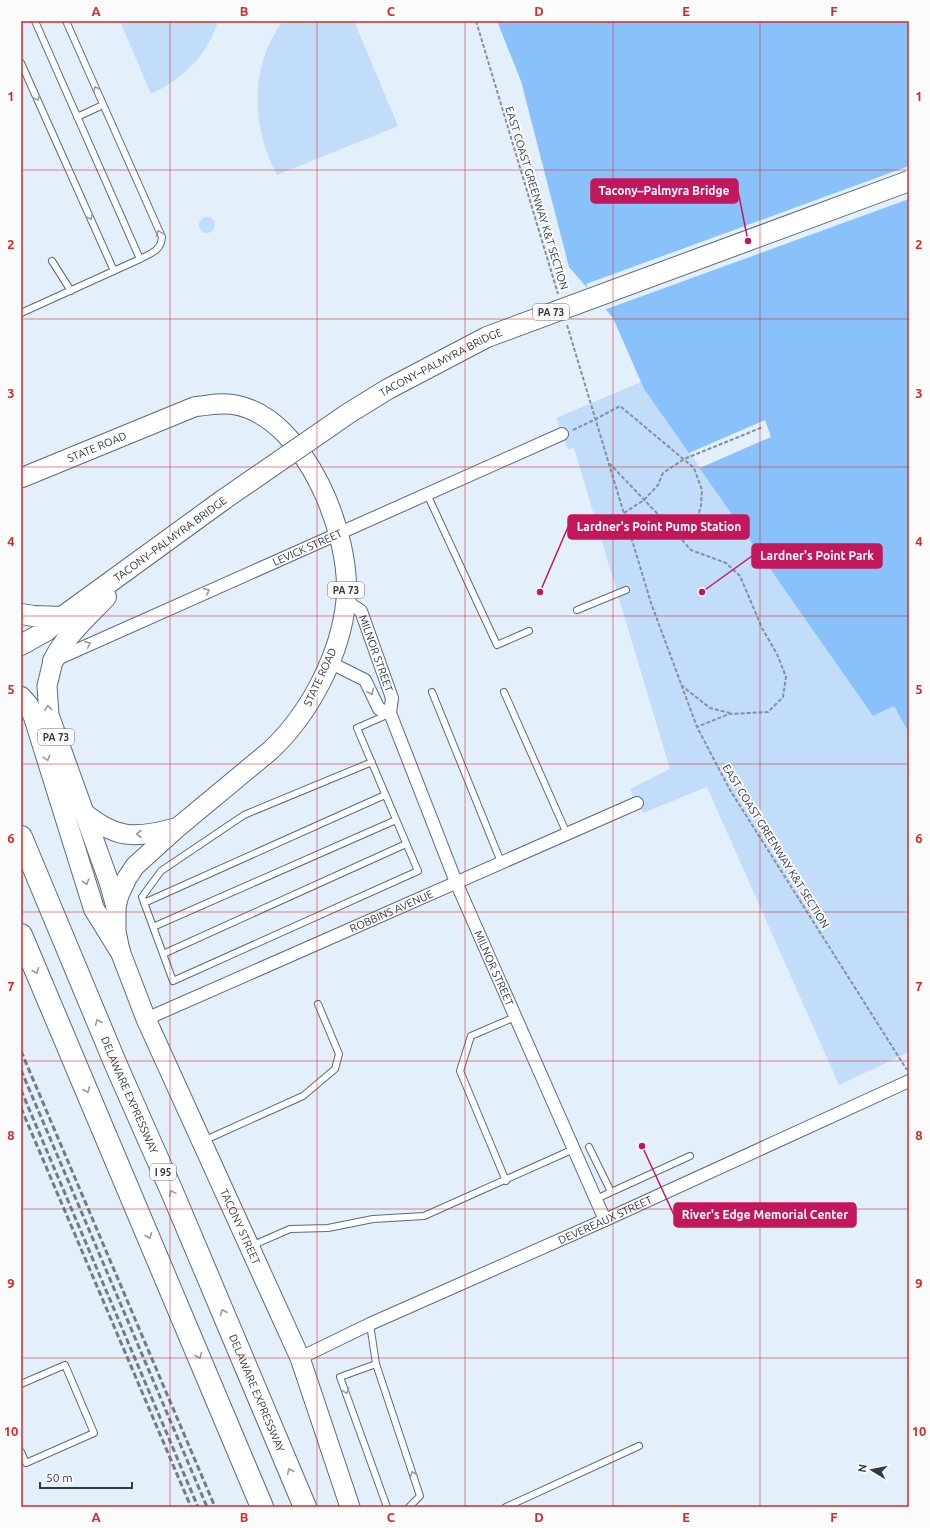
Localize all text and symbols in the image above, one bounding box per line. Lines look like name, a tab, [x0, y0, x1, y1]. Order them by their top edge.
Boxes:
text: A	[91, 4, 101, 18]
text: B	[240, 4, 249, 18]
text: C	[387, 4, 396, 18]
text: D	[534, 4, 544, 18]
text: E	[682, 4, 690, 18]
text: F	[830, 4, 838, 18]
one-way arrow	[93, 85, 101, 93]
text: 1	[7, 89, 15, 103]
text: 1	[915, 89, 923, 103]
one-way arrow	[32, 94, 40, 102]
street label: EAST COAST GREENWAY K&T SECTION	[503, 105, 571, 291]
callout: Tacony–Palmyra Bridge	[591, 179, 738, 203]
text: Tacony–Palmyra Bridge	[599, 184, 730, 197]
one-way arrow	[85, 213, 93, 221]
one-way arrow	[156, 230, 164, 237]
text: 2	[7, 237, 15, 251]
text: 2	[915, 237, 923, 251]
road number: PA 73	[533, 304, 569, 320]
street label: TACONY–PALMYRA BRIDGE	[377, 326, 504, 399]
text: 3	[7, 386, 15, 400]
text: 3	[915, 386, 923, 400]
street label: STATE ROAD	[66, 429, 128, 464]
street label: TACONY–PALMYRA BRIDGE	[111, 494, 229, 584]
callout: Lardner's Point Pump Station	[568, 515, 749, 539]
text: Lardner's Point Pump Station	[577, 520, 741, 533]
street label: LEVICK STREET	[271, 527, 344, 568]
text: 4	[7, 534, 15, 548]
text: 4	[915, 534, 923, 548]
callout: Lardner's Point Park	[752, 544, 882, 568]
text: Lardner's Point Park	[760, 549, 874, 562]
road number: PA 73	[328, 582, 364, 598]
one-way arrow	[203, 588, 210, 596]
street label: MILNOR STREET	[357, 613, 395, 694]
one-way arrow	[84, 640, 91, 648]
street label: STATE ROAD	[301, 646, 339, 708]
text: 5	[7, 682, 15, 696]
text: 5	[915, 682, 923, 696]
one-way arrow	[366, 688, 374, 695]
one-way arrow	[44, 704, 53, 711]
road number: PA 73	[38, 729, 74, 745]
one-way arrow	[42, 754, 50, 761]
street label: EAST COAST GREENWAY K&T SECTION	[720, 762, 832, 930]
one-way arrow	[136, 830, 142, 838]
text: 6	[7, 831, 15, 845]
text: 6	[915, 831, 923, 845]
one-way arrow	[81, 878, 90, 885]
street label: ROBBINS AVENUE	[348, 888, 435, 935]
street label: MILNOR STREET	[472, 929, 516, 1008]
one-way arrow	[31, 966, 39, 974]
text: 7	[7, 979, 15, 993]
text: 7	[915, 979, 923, 993]
one-way arrow	[95, 1019, 103, 1027]
street label: DELAWARE EXPRESSWAY	[99, 1035, 161, 1156]
one-way arrow	[82, 1086, 90, 1094]
text: 8	[7, 1128, 15, 1142]
text: 8	[915, 1128, 923, 1142]
road number: I 95	[150, 1164, 176, 1180]
street label: TACONY STREET	[218, 1187, 263, 1266]
one-way arrow	[169, 1189, 177, 1197]
street label: DEVEREAUX STREET	[556, 1193, 654, 1246]
callout: River's Edge Memorial Center	[674, 1203, 856, 1227]
text: River's Edge Memorial Center	[682, 1208, 848, 1221]
one-way arrow	[144, 1231, 152, 1239]
text: 9	[7, 1276, 15, 1290]
text: 9	[915, 1276, 923, 1290]
one-way arrow	[220, 1309, 228, 1317]
street label: DELAWARE EXPRESSWAY	[227, 1332, 287, 1454]
one-way arrow	[195, 1352, 203, 1359]
one-way arrow	[341, 1388, 349, 1395]
text: 10	[4, 1424, 18, 1438]
text: 10	[912, 1424, 926, 1438]
north arrow	[852, 1450, 892, 1490]
text: N	[856, 1463, 869, 1473]
scale bar	[40, 1464, 132, 1490]
one-way arrow	[286, 1468, 294, 1475]
text: 50 m	[46, 1471, 73, 1484]
one-way arrow	[409, 1471, 418, 1478]
text: A	[91, 1510, 101, 1524]
text: B	[240, 1510, 249, 1524]
text: C	[387, 1510, 396, 1524]
text: D	[534, 1510, 544, 1524]
text: E	[682, 1510, 690, 1524]
text: F	[830, 1510, 838, 1524]

